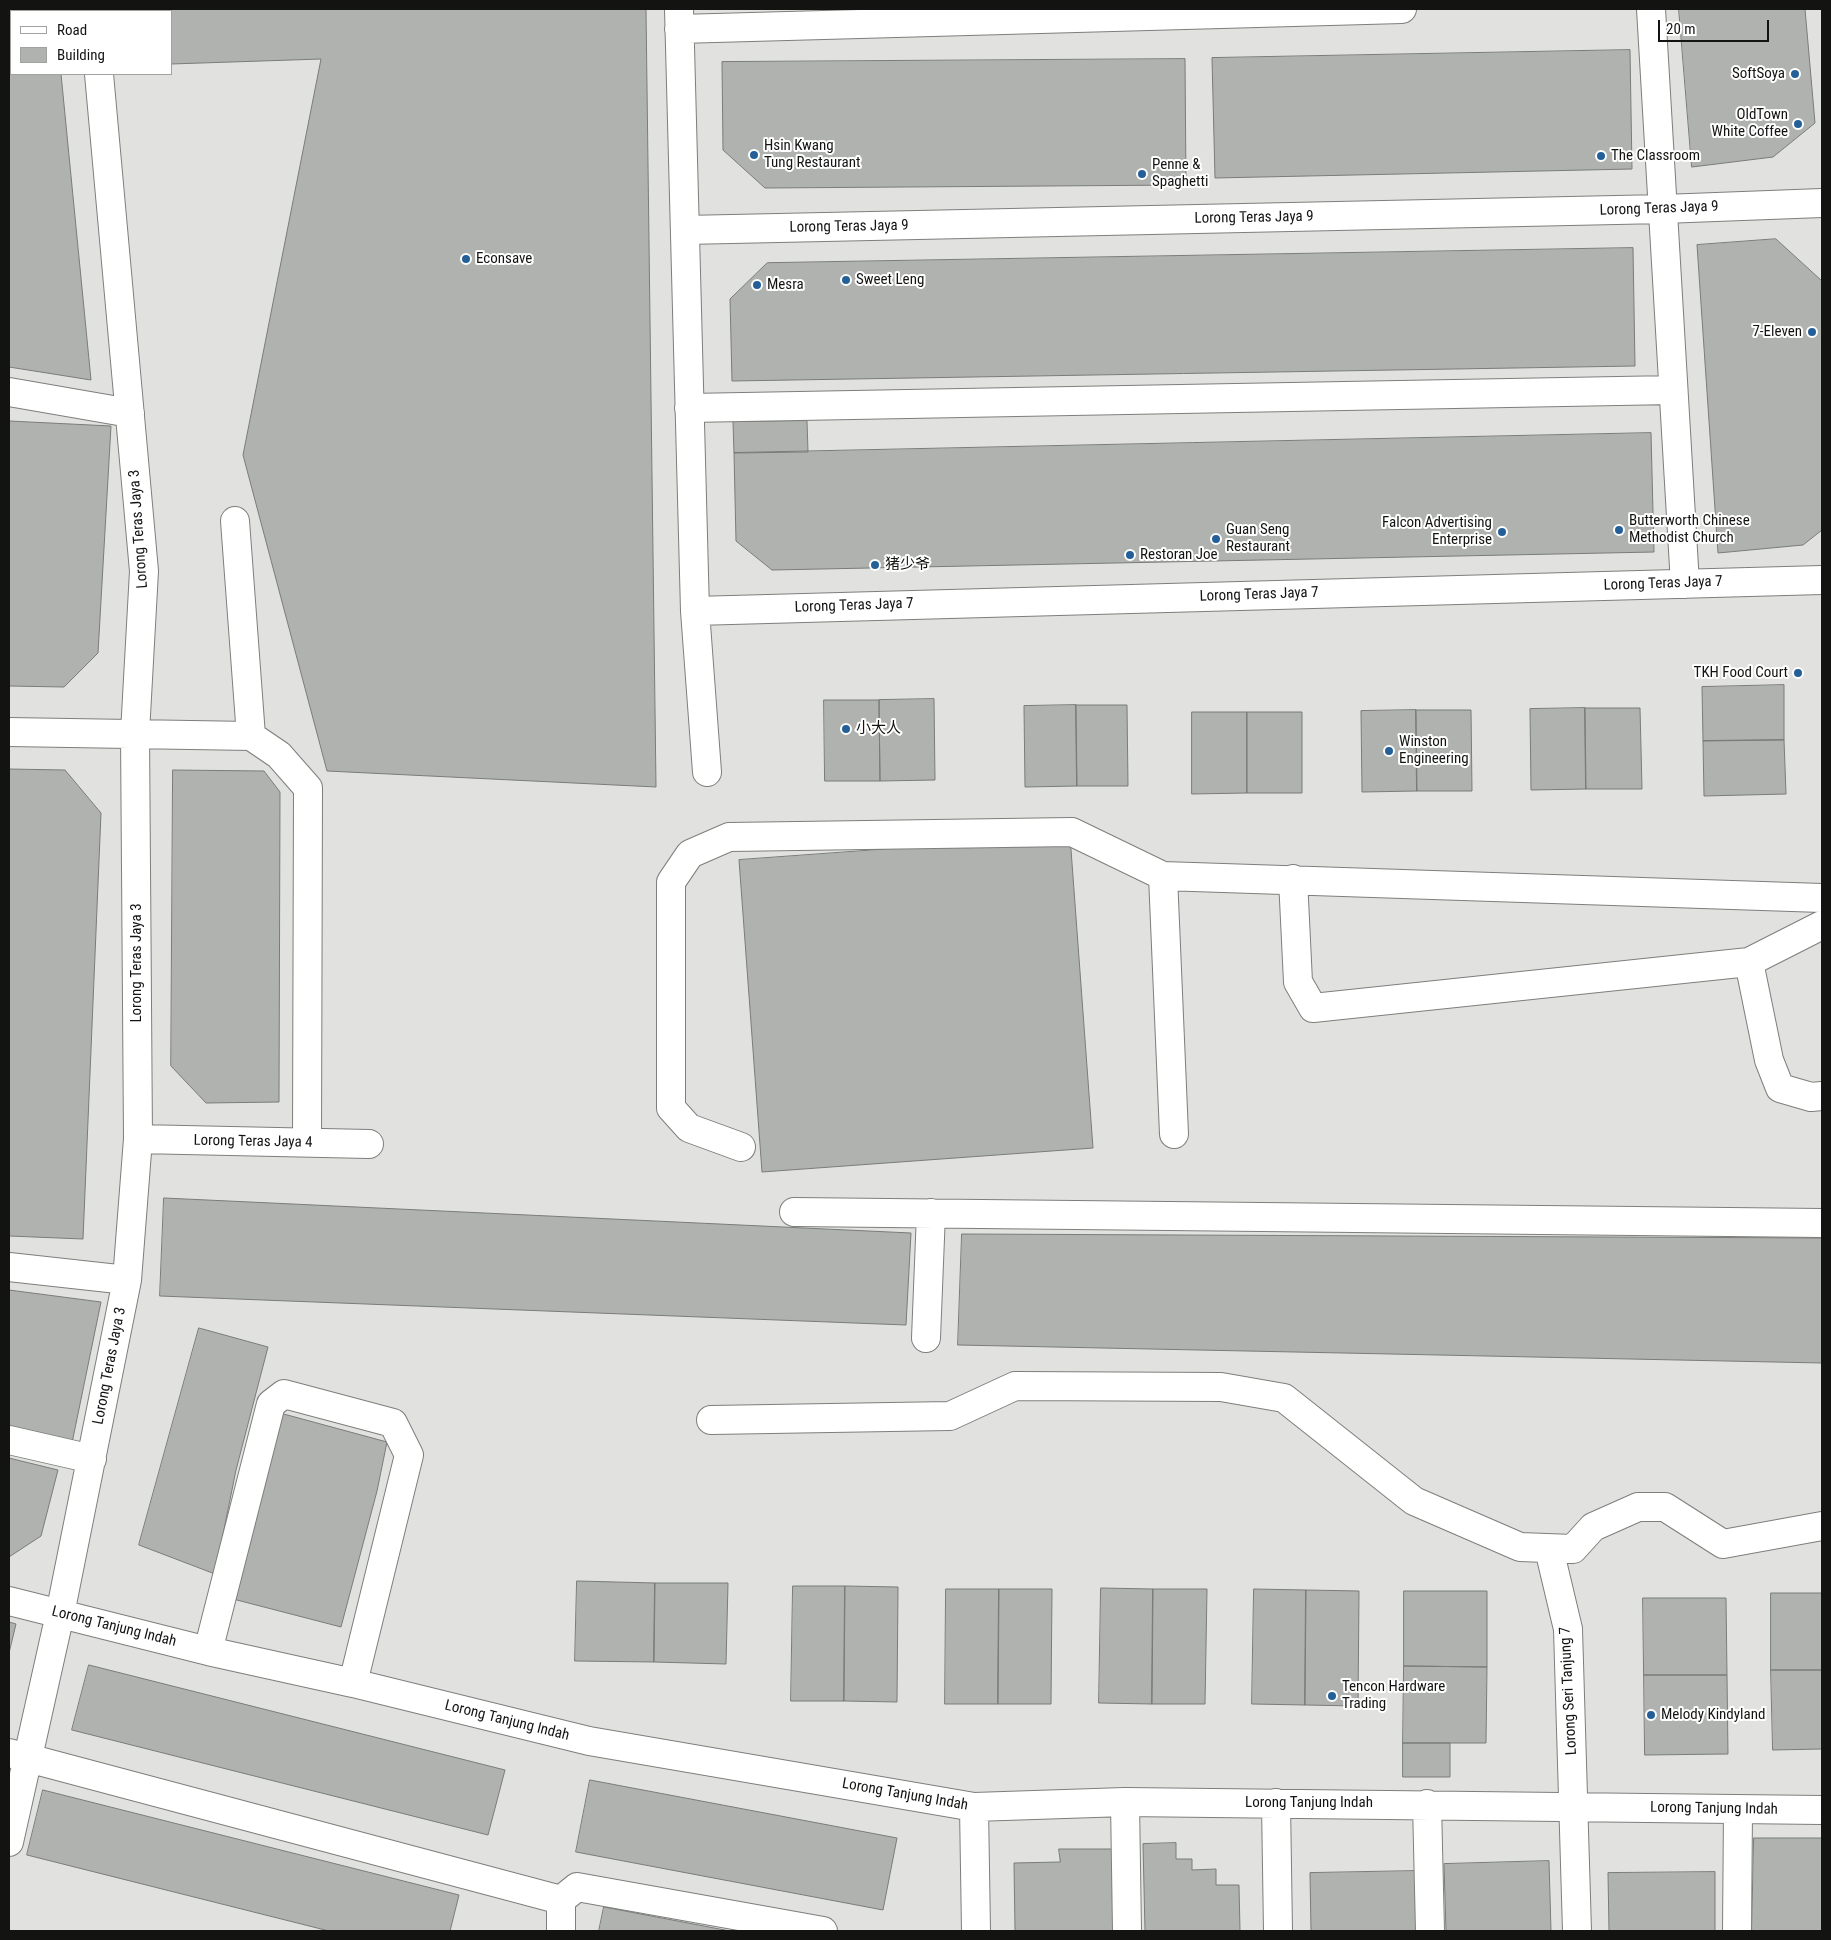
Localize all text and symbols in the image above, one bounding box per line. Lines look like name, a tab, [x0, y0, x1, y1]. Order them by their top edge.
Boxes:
legend	[10, 10, 172, 75]
scale bar	[1661, 10, 1772, 42]
text: 20 m	[1666, 20, 1696, 38]
text: Road	[57, 21, 87, 39]
text: Building	[57, 46, 105, 64]
place label: SoftSoya	[1732, 65, 1785, 83]
marker: SoftSoya	[1789, 68, 1801, 80]
place label: OldTown White Coffee	[1712, 106, 1788, 141]
marker: OldTown White Coffee	[1792, 118, 1804, 130]
place label: Hsin Kwang Tung Restaurant	[764, 137, 860, 172]
place label: The Classroom	[1611, 147, 1700, 165]
marker: Hsin Kwang Tung Restaurant	[748, 149, 760, 161]
marker: The Classroom	[1595, 150, 1607, 162]
place label: Penne & Spaghetti	[1152, 156, 1208, 191]
marker: Penne & Spaghetti	[1136, 168, 1148, 180]
street label: Lorong Teras Jaya 9	[1599, 198, 1719, 220]
street label: Lorong Teras Jaya 9	[1194, 208, 1314, 228]
street label: Lorong Teras Jaya 9	[789, 217, 909, 237]
place label: Econsave	[476, 250, 532, 268]
marker: Econsave	[460, 253, 472, 265]
place label: Sweet Leng	[856, 271, 924, 289]
marker: Sweet Leng	[840, 274, 852, 286]
place label: Mesra	[767, 276, 804, 294]
marker: Mesra	[751, 279, 763, 291]
place label: 7-Eleven	[1752, 323, 1802, 341]
marker: 7-Eleven	[1806, 326, 1818, 338]
street label: Lorong Teras Jaya 3	[126, 469, 152, 589]
place label: Butterworth Chinese Methodist Church	[1629, 512, 1750, 547]
place label: Falcon Advertising Enterprise	[1382, 514, 1492, 549]
place label: Guan Seng Restaurant	[1226, 521, 1290, 556]
marker: Butterworth Chinese Methodist Church	[1613, 524, 1625, 536]
marker: Falcon Advertising Enterprise	[1496, 526, 1508, 538]
marker: Guan Seng Restaurant	[1210, 533, 1222, 545]
place label: Restoran Joe	[1140, 546, 1218, 564]
marker: Restoran Joe	[1124, 549, 1136, 561]
place label: 猪少爷	[885, 556, 930, 574]
marker: 猪少爷	[869, 559, 881, 571]
street label: Lorong Teras Jaya 7	[1603, 573, 1723, 595]
street label: Lorong Teras Jaya 7	[1199, 584, 1319, 606]
street label: Lorong Teras Jaya 7	[794, 595, 914, 617]
place label: TKH Food Court	[1694, 664, 1788, 682]
marker: TKH Food Court	[1792, 667, 1804, 679]
place label: 小大人	[856, 720, 901, 738]
marker: 小大人	[840, 723, 852, 735]
place label: Winston Engineering	[1399, 733, 1469, 768]
marker: Winston Engineering	[1383, 745, 1395, 757]
street label: Lorong Teras Jaya 3	[128, 903, 146, 1023]
street label: Lorong Teras Jaya 4	[193, 1132, 313, 1152]
street label: Lorong Teras Jaya 3	[90, 1306, 130, 1426]
street label: Lorong Tanjung Indah	[50, 1603, 178, 1651]
street label: Lorong Seri Tanjung 7	[1557, 1626, 1581, 1756]
place label: Tencon Hardware Trading	[1342, 1678, 1445, 1713]
marker: Tencon Hardware Trading	[1326, 1690, 1338, 1702]
street label: Lorong Tanjung Indah	[443, 1697, 571, 1745]
place label: Melody Kindyland	[1661, 1706, 1765, 1724]
marker: Melody Kindyland	[1645, 1709, 1657, 1721]
street label: Lorong Tanjung Indah	[841, 1775, 969, 1815]
street label: Lorong Tanjung Indah	[1245, 1794, 1373, 1812]
street label: Lorong Tanjung Indah	[1650, 1799, 1778, 1819]

